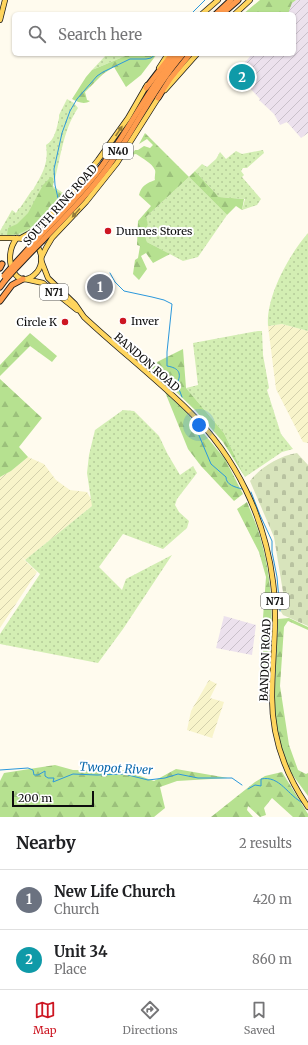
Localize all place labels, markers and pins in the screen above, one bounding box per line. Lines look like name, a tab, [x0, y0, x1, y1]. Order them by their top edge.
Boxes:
pin: 2	[229, 62, 255, 92]
place label: Dunnes Stores	[116, 224, 192, 238]
marker: Dunnes Stores	[103, 226, 113, 236]
pin: 1	[87, 272, 113, 302]
place label: Inver	[131, 314, 159, 328]
place label: Circle K	[17, 315, 57, 329]
marker: Inver	[118, 316, 128, 326]
marker: Circle K	[60, 317, 70, 327]

